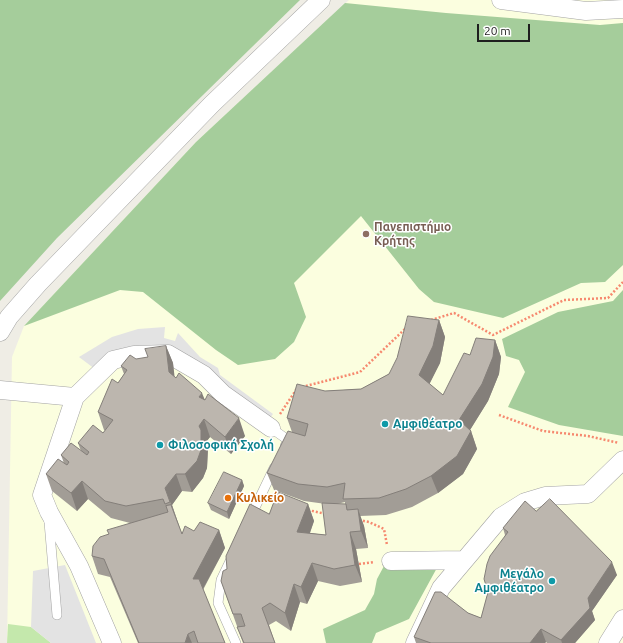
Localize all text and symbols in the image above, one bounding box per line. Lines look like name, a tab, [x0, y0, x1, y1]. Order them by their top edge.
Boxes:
scale bar	[479, 16, 532, 42]
text: 20 m	[484, 24, 511, 37]
place label: Πανεπιστήμιο Κρήτης	[374, 220, 451, 248]
marker: Πανεπιστήμιο Κρήτης	[361, 229, 371, 239]
place label: Αμφιθέατρο	[393, 417, 462, 431]
marker: Αμφιθέατρο	[380, 419, 390, 429]
place label: Φιλοσοφική Σχολή	[168, 438, 274, 452]
marker: Φιλοσοφική Σχολή	[155, 440, 165, 450]
place label: Κυλικείο	[236, 491, 284, 505]
marker: Κυλικείο	[223, 493, 233, 503]
place label: Μεγάλο Αμφιθέατρο	[475, 567, 544, 595]
marker: Μεγάλο Αμφιθέατρο	[547, 576, 557, 586]

